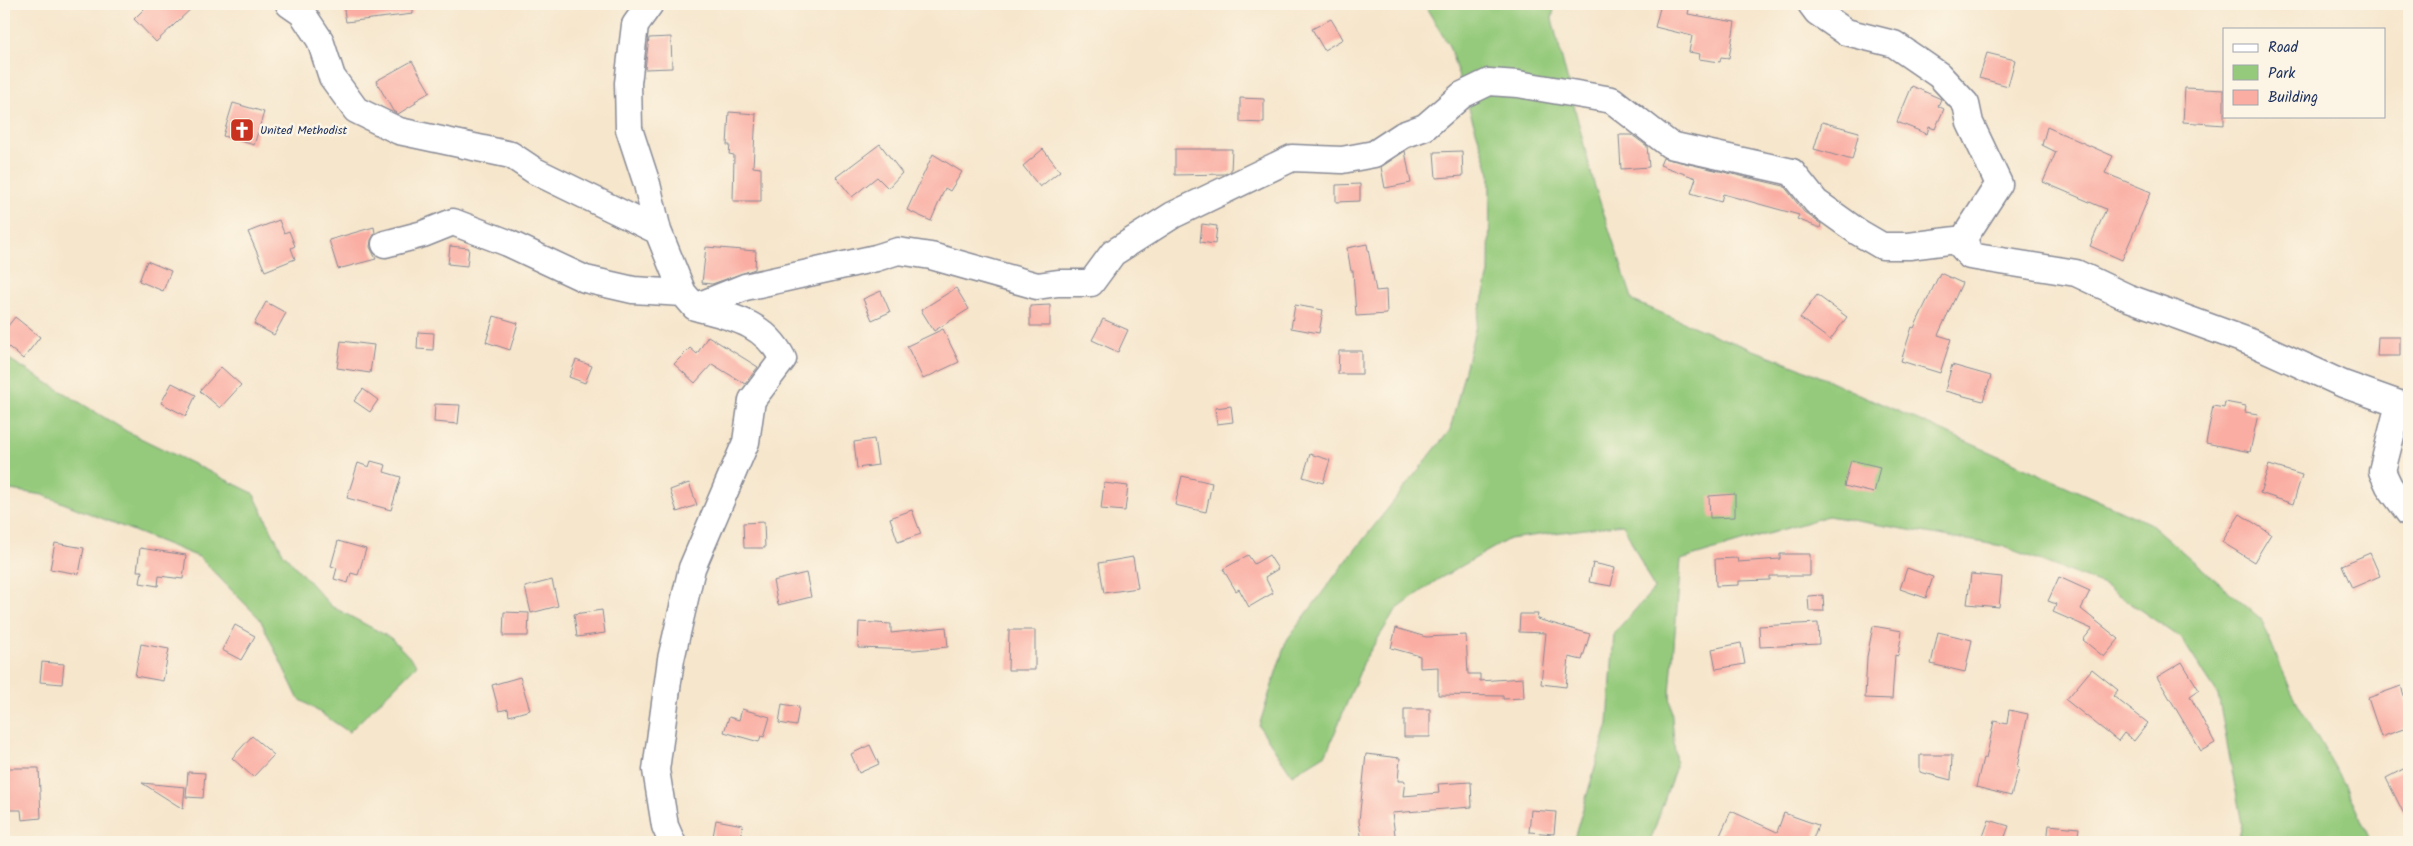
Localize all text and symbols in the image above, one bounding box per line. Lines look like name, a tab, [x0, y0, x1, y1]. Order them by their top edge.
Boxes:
legend	[2223, 28, 2386, 118]
text: Road	[2268, 36, 2299, 60]
text: Park	[2268, 62, 2296, 86]
text: Building	[2268, 86, 2318, 110]
church icon: United Methodist	[229, 117, 255, 143]
place label: United Methodist	[260, 121, 348, 140]

